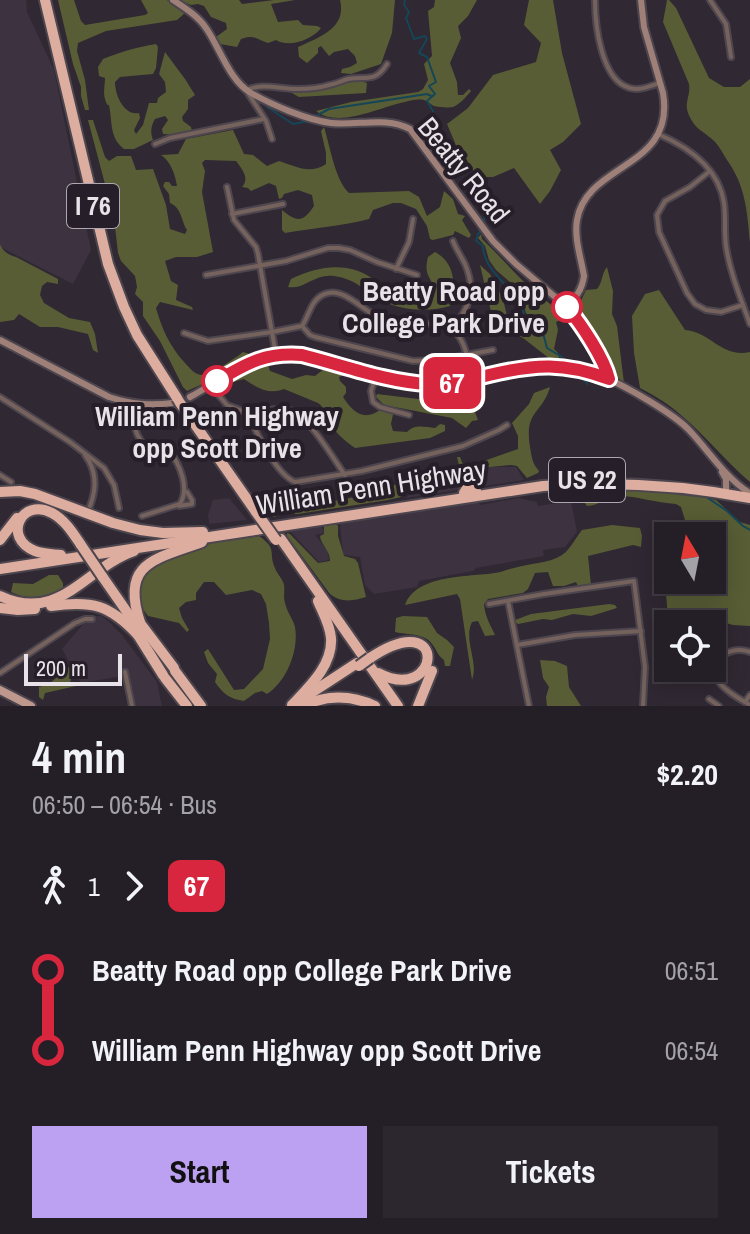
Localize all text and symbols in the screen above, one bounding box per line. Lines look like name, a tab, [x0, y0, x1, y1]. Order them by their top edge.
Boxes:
street label: Beatty Road	[409, 109, 519, 231]
road number: I 76	[67, 184, 119, 228]
place label: Beatty Road opp College Park Drive	[342, 272, 545, 342]
marker: Beatty Road opp College Park Drive	[552, 292, 582, 322]
line badge: 67	[416, 357, 488, 409]
text: 67	[439, 364, 465, 402]
marker: William Penn Highway opp Scott Drive	[202, 366, 232, 396]
place label: William Penn Highway opp Scott Drive	[95, 397, 339, 467]
street label: William Penn Highway	[253, 450, 489, 524]
road number: US 22	[549, 458, 625, 502]
north arrow	[654, 522, 726, 594]
map controls	[654, 522, 726, 682]
button: locate	[654, 610, 726, 682]
scale bar	[24, 650, 122, 686]
text: 200 m	[36, 653, 86, 683]
text: 4 min	[32, 727, 126, 787]
text: $2.20	[656, 754, 718, 794]
text: 06:50 – 06:54 · Bus	[32, 787, 217, 822]
icon: walk	[32, 864, 76, 908]
icon: forward	[112, 864, 156, 908]
text: 67	[184, 867, 209, 905]
text: 1	[88, 869, 100, 904]
text: Beatty Road opp College Park Drive	[92, 950, 512, 990]
text: 06:51	[665, 953, 718, 988]
text: William Penn Highway opp Scott Drive	[92, 1030, 542, 1070]
text: 06:54	[665, 1033, 718, 1068]
button: Start	[32, 1126, 367, 1218]
button: Tickets	[383, 1126, 718, 1218]

